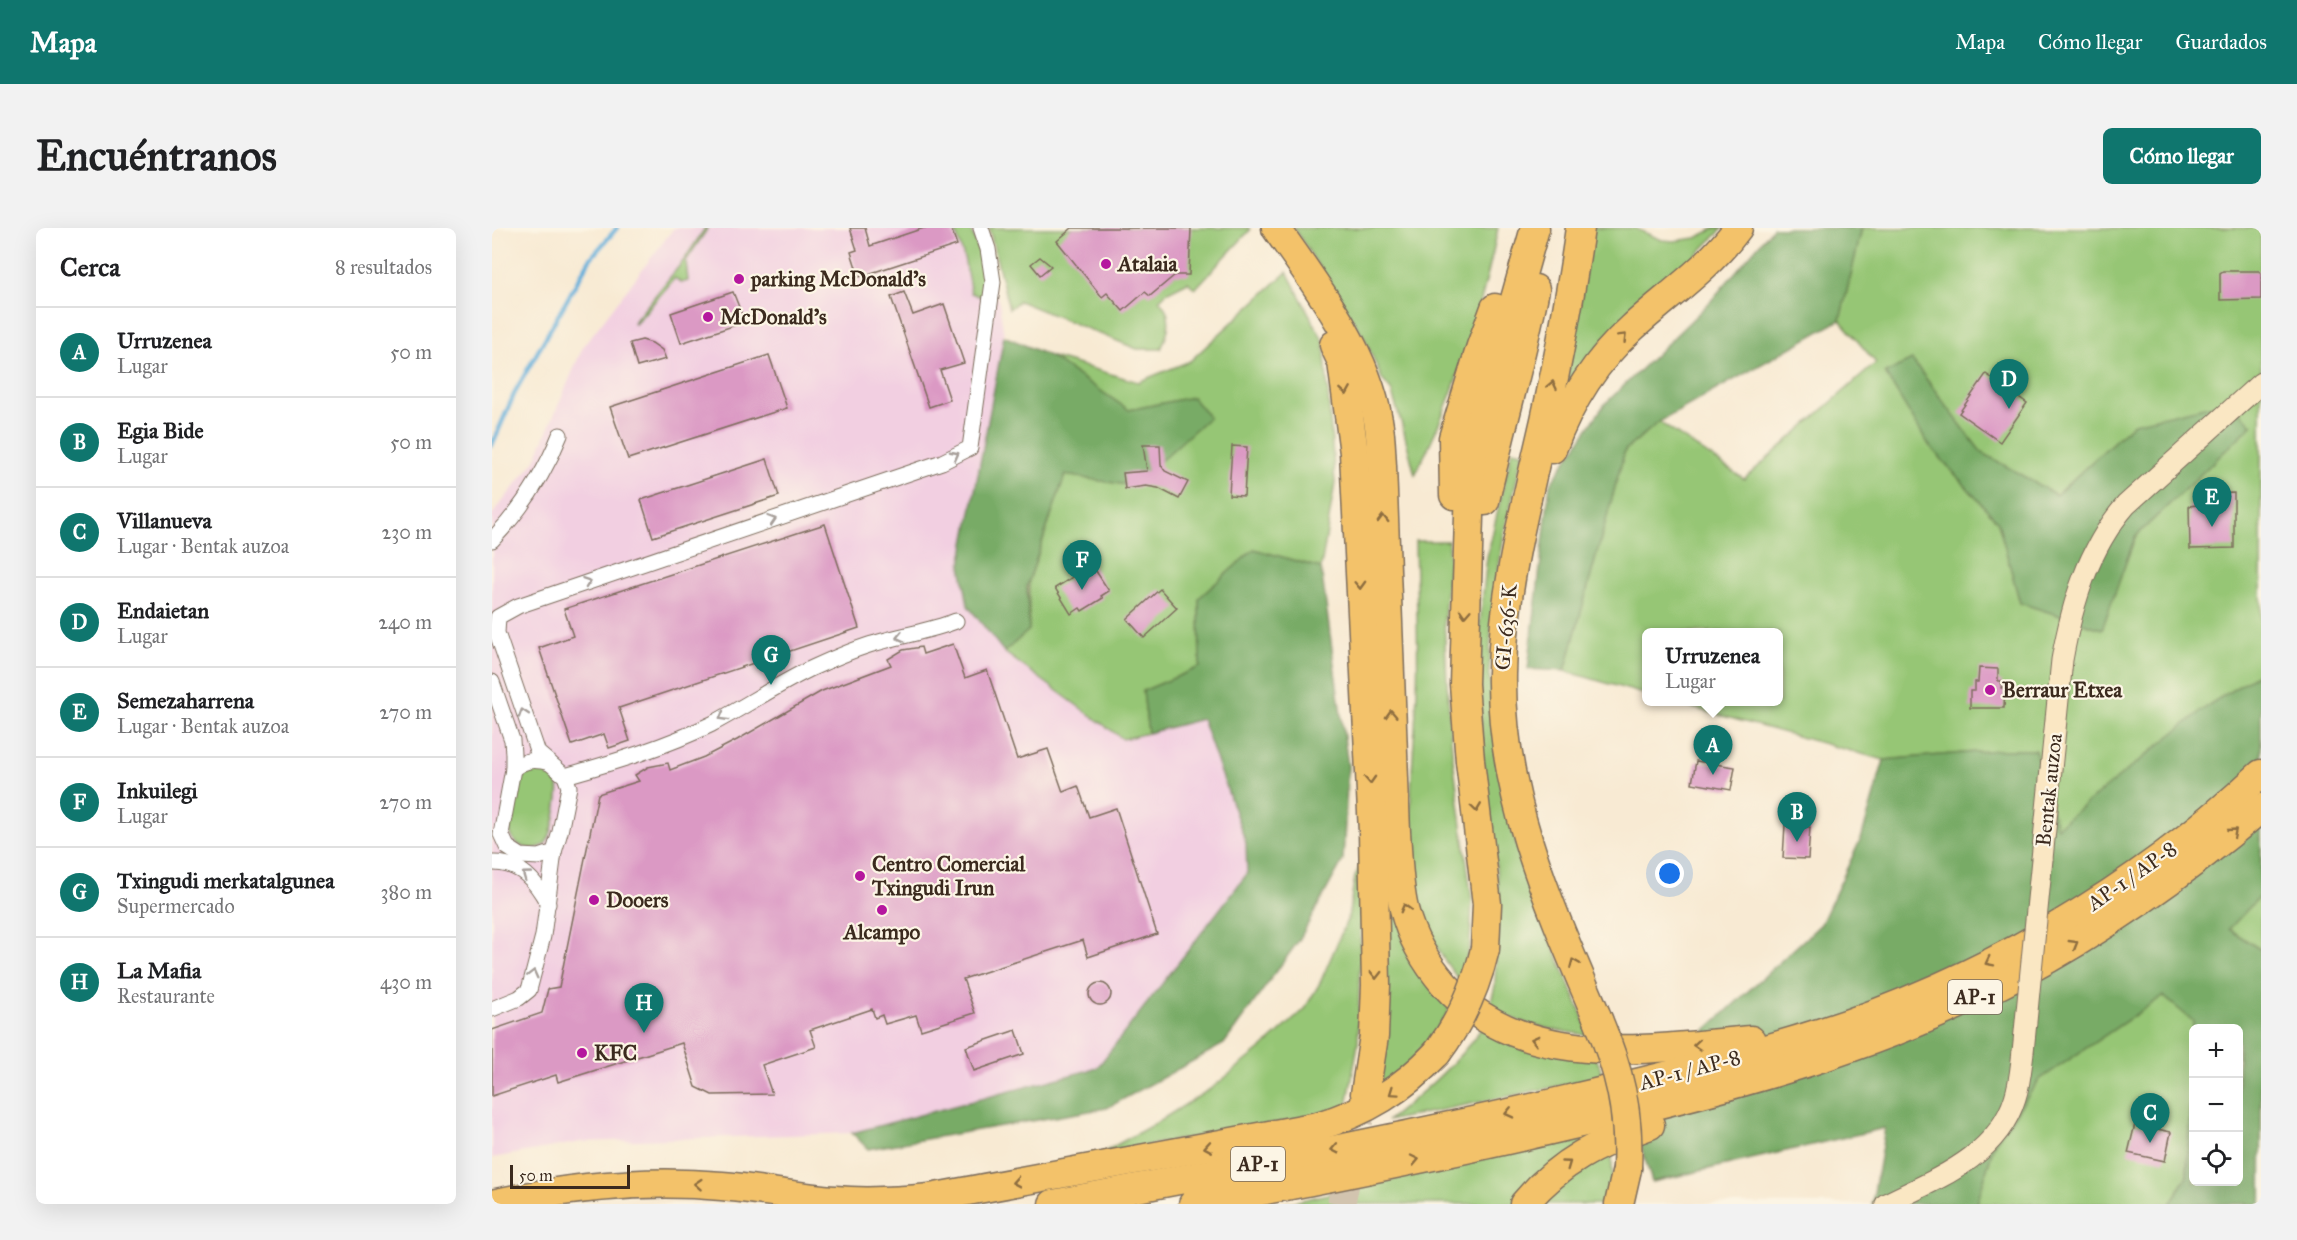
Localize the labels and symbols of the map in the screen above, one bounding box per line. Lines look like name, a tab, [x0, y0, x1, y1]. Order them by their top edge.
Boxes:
place label: Atalaia	[1116, 251, 1179, 277]
marker: Atalaia	[1099, 257, 1113, 271]
place label: parking McDonald's	[750, 266, 926, 292]
marker: parking McDonald's	[732, 272, 746, 286]
place label: McDonald's	[720, 304, 827, 330]
marker: McDonald's	[701, 310, 715, 324]
one-way arrow	[1615, 333, 1626, 344]
pin: D	[1990, 360, 2029, 409]
one-way arrow	[1545, 381, 1558, 391]
one-way arrow	[1340, 386, 1352, 396]
one-way arrow	[949, 451, 960, 463]
pin: E	[2192, 478, 2232, 527]
one-way arrow	[1377, 514, 1390, 523]
one-way arrow	[766, 515, 777, 527]
pin: F	[1062, 540, 1102, 590]
one-way arrow	[581, 577, 592, 590]
one-way arrow	[1354, 581, 1367, 590]
street label: GI-636-K	[1489, 582, 1523, 671]
one-way arrow	[1459, 609, 1472, 618]
one-way arrow	[895, 630, 905, 643]
pin: G	[752, 636, 790, 685]
place label: Berraur Etxea	[2002, 677, 2123, 703]
marker: Berraur Etxea	[1983, 683, 1997, 697]
one-way arrow	[518, 708, 530, 719]
one-way arrow	[1385, 709, 1397, 718]
one-way arrow	[719, 710, 729, 721]
pin: A	[1694, 726, 1732, 775]
street label: Bentak auzoa	[2030, 732, 2068, 848]
one-way arrow	[1363, 776, 1376, 785]
pin: B	[1778, 792, 1816, 842]
one-way arrow	[1469, 803, 1481, 812]
one-way arrow	[2226, 828, 2237, 839]
street label: AP-1 / AP-8	[2081, 836, 2182, 917]
place label: Centro Comercial Txingudi Irun	[871, 851, 1026, 901]
your location	[1655, 859, 1684, 888]
marker: Centro Comercial Txingudi Irun	[853, 869, 867, 883]
one-way arrow	[521, 871, 532, 882]
place label: Dooers	[606, 887, 669, 913]
marker: Dooers	[587, 893, 601, 907]
marker: Alcampo	[875, 903, 889, 917]
one-way arrow	[1399, 903, 1412, 913]
place label: Alcampo	[842, 919, 920, 945]
one-way arrow	[2068, 940, 2078, 951]
one-way arrow	[1985, 955, 1996, 966]
one-way arrow	[1569, 958, 1581, 969]
one-way arrow	[526, 969, 539, 979]
one-way arrow	[1370, 970, 1382, 979]
road number: AP-1	[1948, 980, 2002, 1014]
pin: H	[624, 984, 664, 1033]
one-way arrow	[1530, 1035, 1541, 1047]
one-way arrow	[1692, 1038, 1701, 1051]
place label: KFC	[594, 1040, 637, 1066]
street label: AP-1 / AP-8	[1636, 1044, 1743, 1096]
marker: KFC	[575, 1046, 589, 1060]
one-way arrow	[1389, 1085, 1400, 1096]
pin: C	[2130, 1094, 2170, 1143]
one-way arrow	[1504, 1106, 1514, 1119]
one-way arrow	[1204, 1140, 1213, 1152]
one-way arrow	[1331, 1142, 1341, 1155]
road number: AP-1	[1231, 1147, 1285, 1181]
one-way arrow	[1410, 1154, 1420, 1167]
one-way arrow	[1560, 1160, 1571, 1171]
scale bar	[510, 1162, 630, 1190]
one-way arrow	[1012, 1175, 1022, 1188]
one-way arrow	[694, 1178, 703, 1191]

